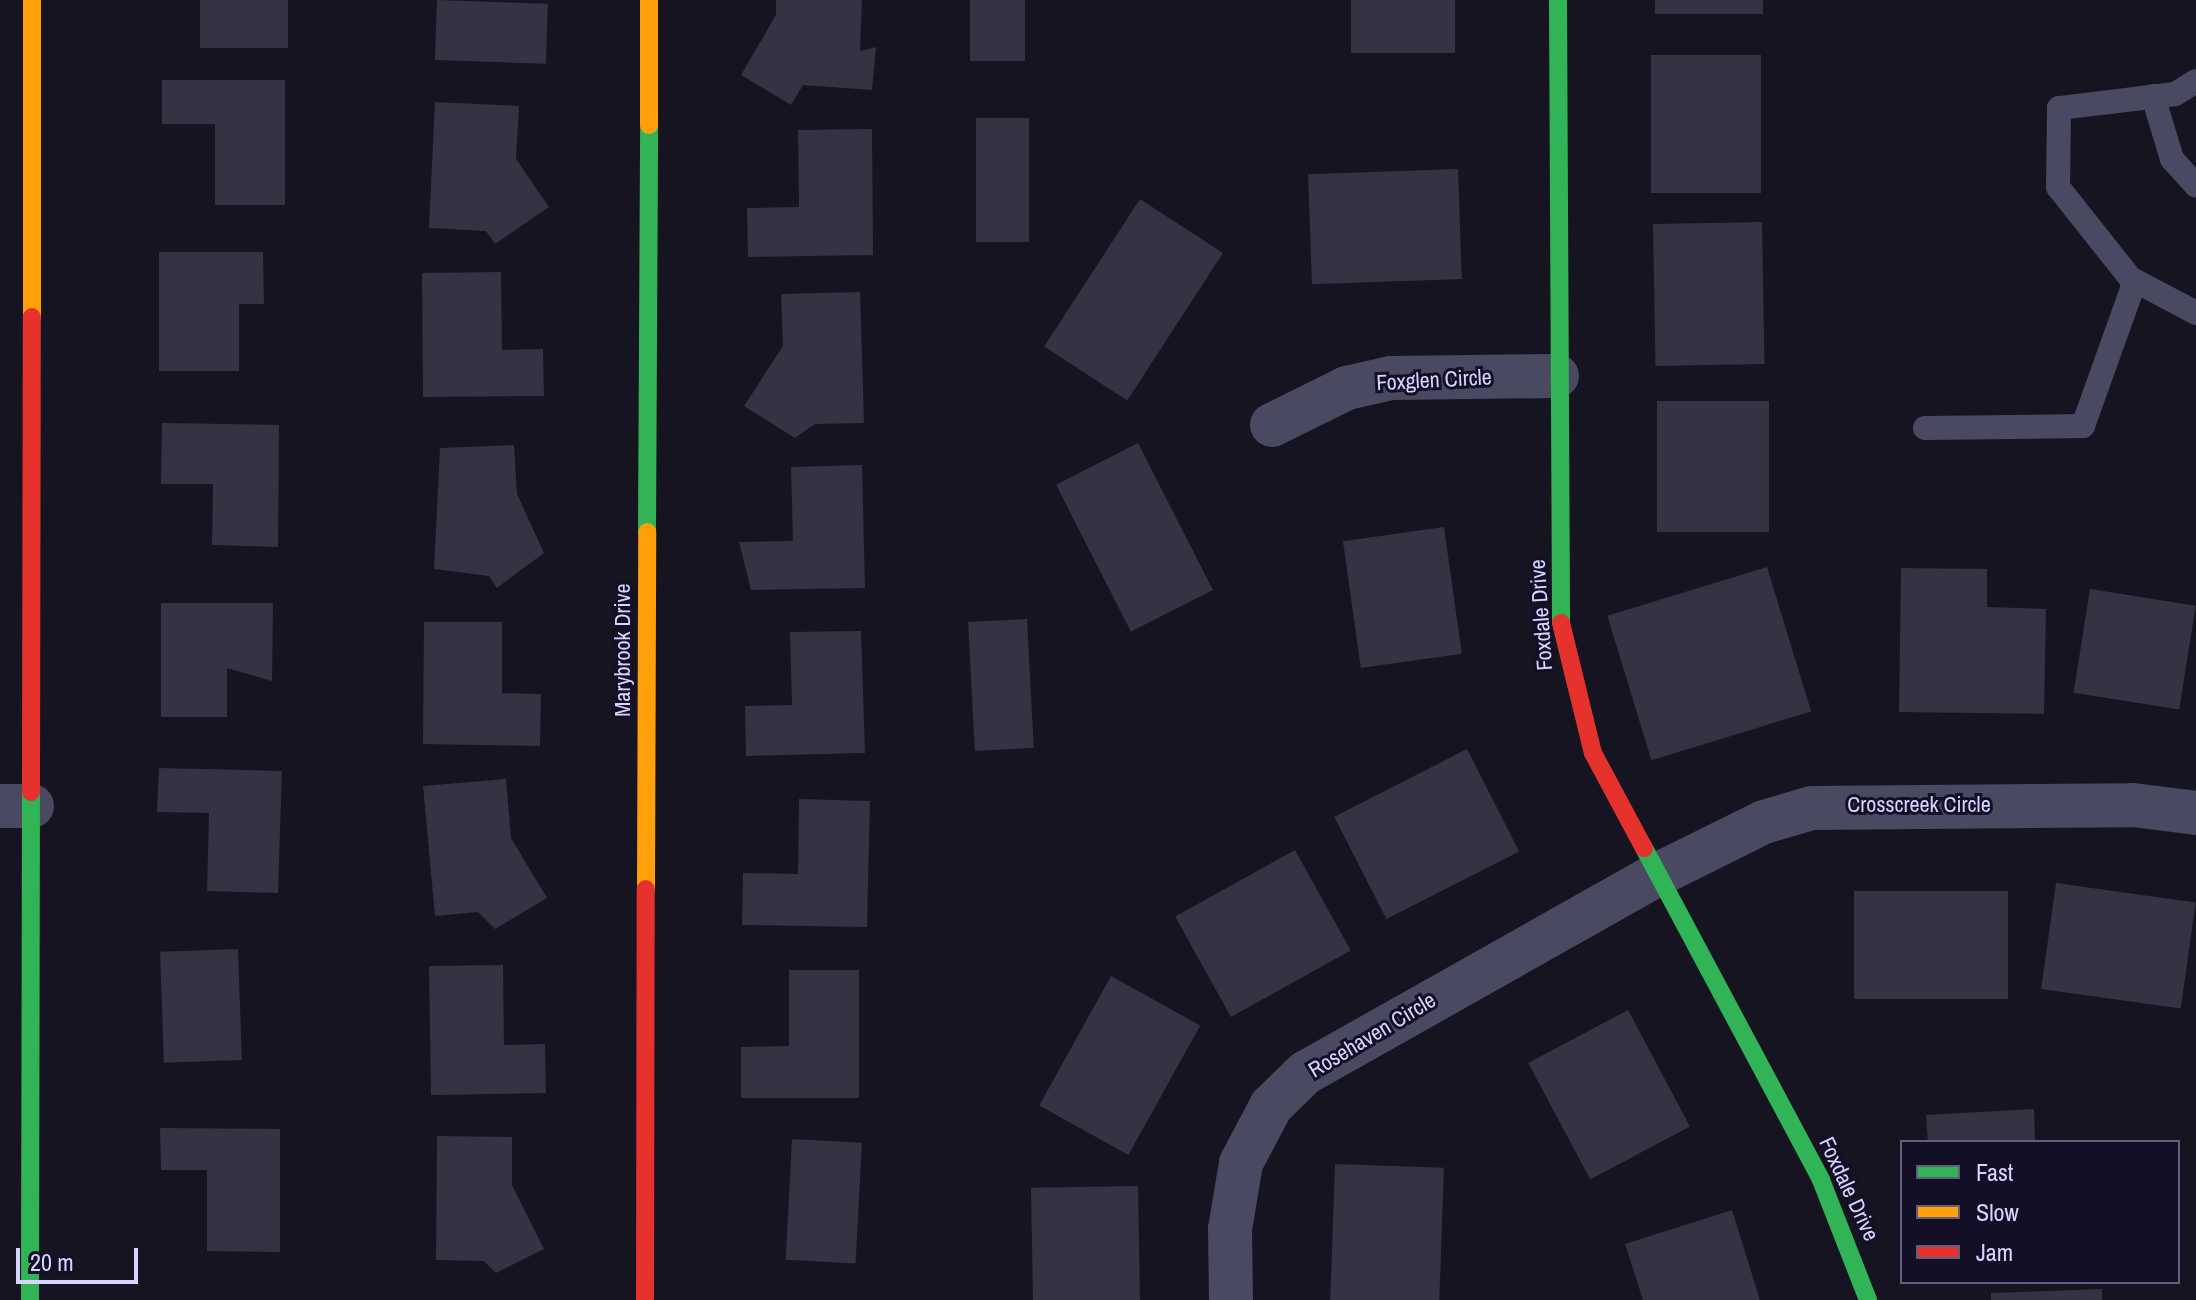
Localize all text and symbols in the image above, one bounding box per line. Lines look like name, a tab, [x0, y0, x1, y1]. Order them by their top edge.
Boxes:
street label: Foxglen Circle	[1376, 364, 1492, 396]
street label: Foxdale Drive	[1524, 559, 1558, 671]
street label: Marybrook Drive	[610, 583, 636, 717]
street label: Crosscreek Circle	[1847, 792, 1991, 818]
street label: Rosehaven Circle	[1304, 987, 1440, 1083]
street label: Foxdale Drive	[1813, 1133, 1885, 1245]
legend	[1900, 1140, 2180, 1284]
text: Fast	[1976, 1156, 2013, 1188]
text: Slow	[1976, 1196, 2019, 1228]
scale bar	[20, 1232, 142, 1282]
text: Jam	[1976, 1236, 2013, 1268]
text: 20 m	[30, 1246, 74, 1278]

